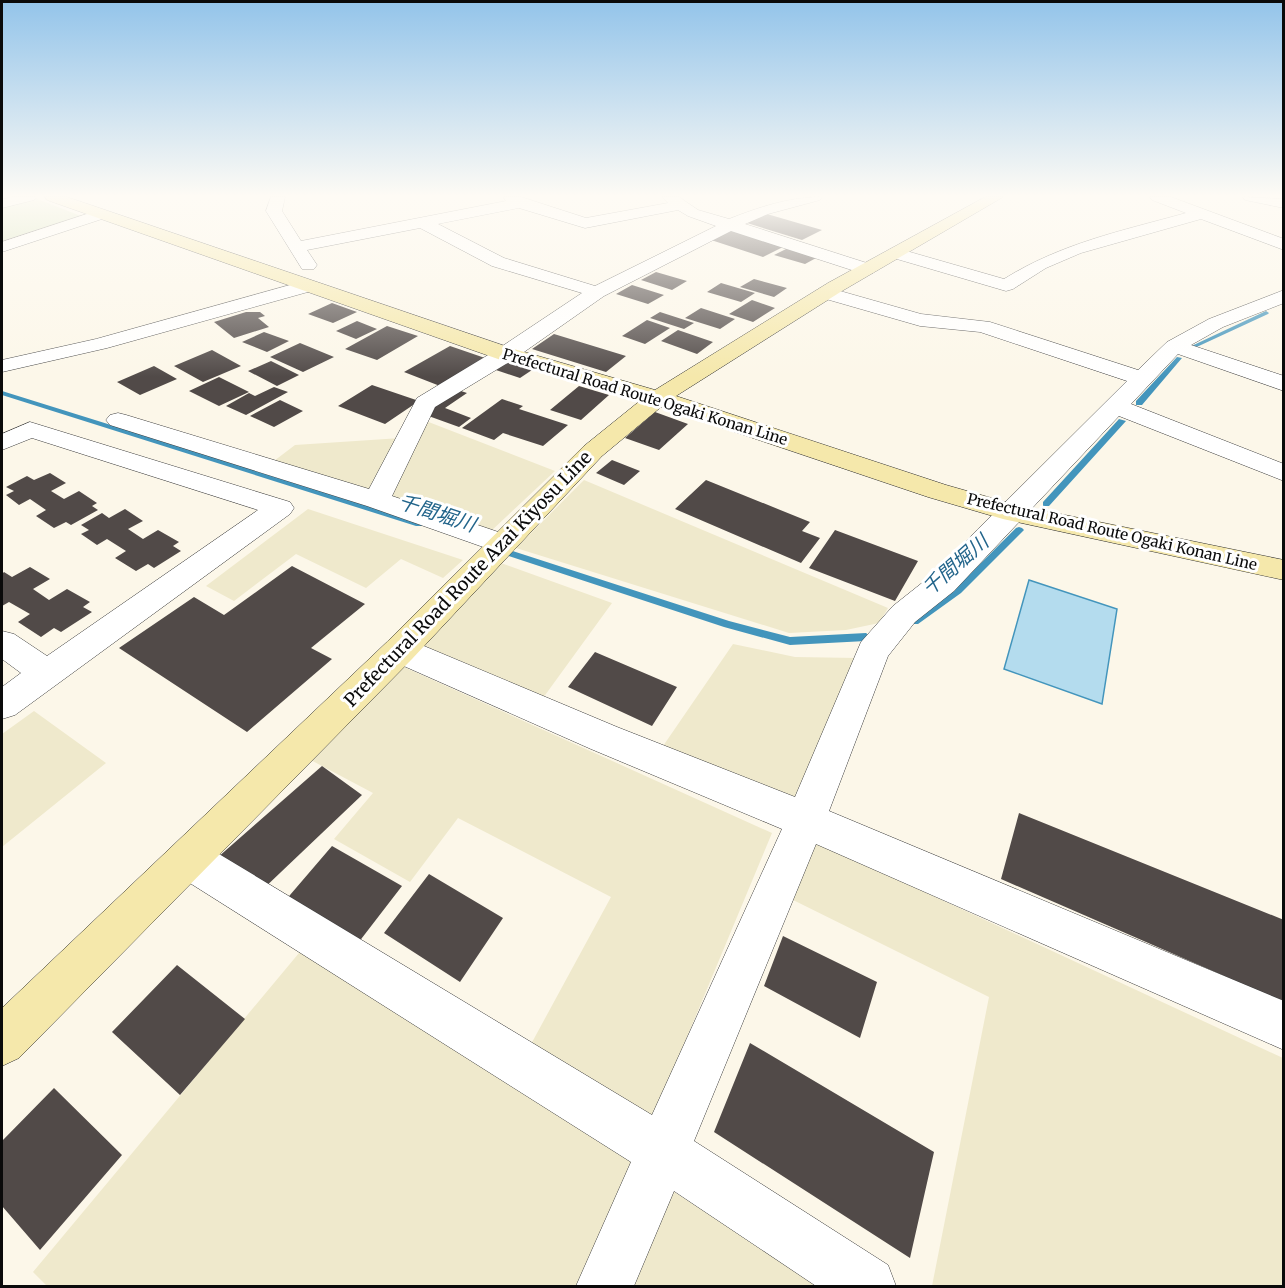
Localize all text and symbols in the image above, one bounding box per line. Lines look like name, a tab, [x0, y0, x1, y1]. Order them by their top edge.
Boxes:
street label: Prefectural Road Route Ogaki Konan Line	[500, 344, 790, 449]
street label: Prefectural Road Route Azai Kiyosu Line	[339, 446, 596, 711]
water label: 千間堀川	[395, 488, 481, 537]
street label: Prefectural Road Route Ogaki Konan Line	[965, 489, 1259, 574]
water label: 千間堀川	[916, 528, 995, 600]

